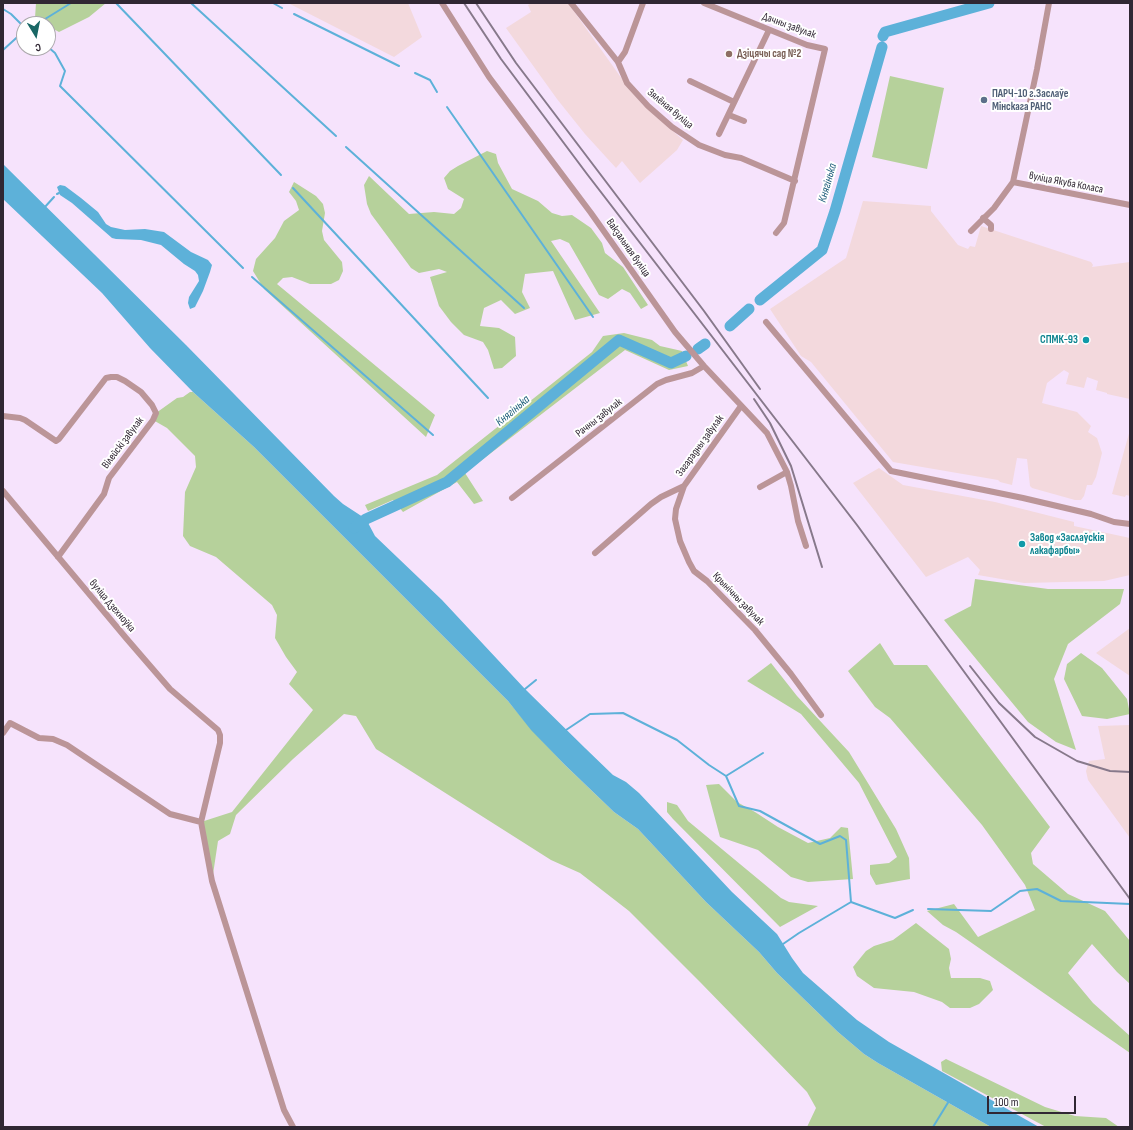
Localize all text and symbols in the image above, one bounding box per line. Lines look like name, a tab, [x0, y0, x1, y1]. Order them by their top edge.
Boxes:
street label: Дачны завулак	[760, 10, 818, 42]
north arrow	[16, 16, 56, 56]
text: С	[34, 40, 42, 54]
place label: Дзіцячы сад №2	[737, 47, 801, 61]
marker: Дзіцячы сад №2	[724, 49, 734, 59]
street label: Зялёная вуліца	[644, 86, 696, 132]
place label: ПАРЧ-10 г.Заслаўе Мінскага РАНС	[992, 87, 1068, 113]
marker: ПАРЧ-10 г.Заслаўе Мінскага РАНС	[979, 95, 989, 105]
water label: Княгінька	[816, 162, 840, 204]
street label: вуліца Якуба Коласа	[1028, 169, 1104, 197]
street label: Вакзальная вуліца	[603, 216, 653, 280]
place label: СПМК-93	[1040, 333, 1078, 347]
marker: СПМК-93	[1081, 335, 1091, 345]
water label: Княгінька	[493, 393, 533, 429]
street label: Рачны завулак	[573, 396, 625, 440]
street label: Загарадны завулак	[673, 413, 727, 479]
street label: Вілейскі завулак	[99, 414, 147, 472]
place label: Завод «Заслаўскія лакафарбы»	[1030, 531, 1104, 557]
marker: Завод «Заслаўскія лакафарбы»	[1017, 539, 1027, 549]
street label: Крынічны завулак	[709, 570, 767, 628]
street label: вуліца Дзехноўка	[86, 577, 138, 635]
scale bar	[989, 1088, 1078, 1114]
text: 100 m	[994, 1095, 1019, 1110]

